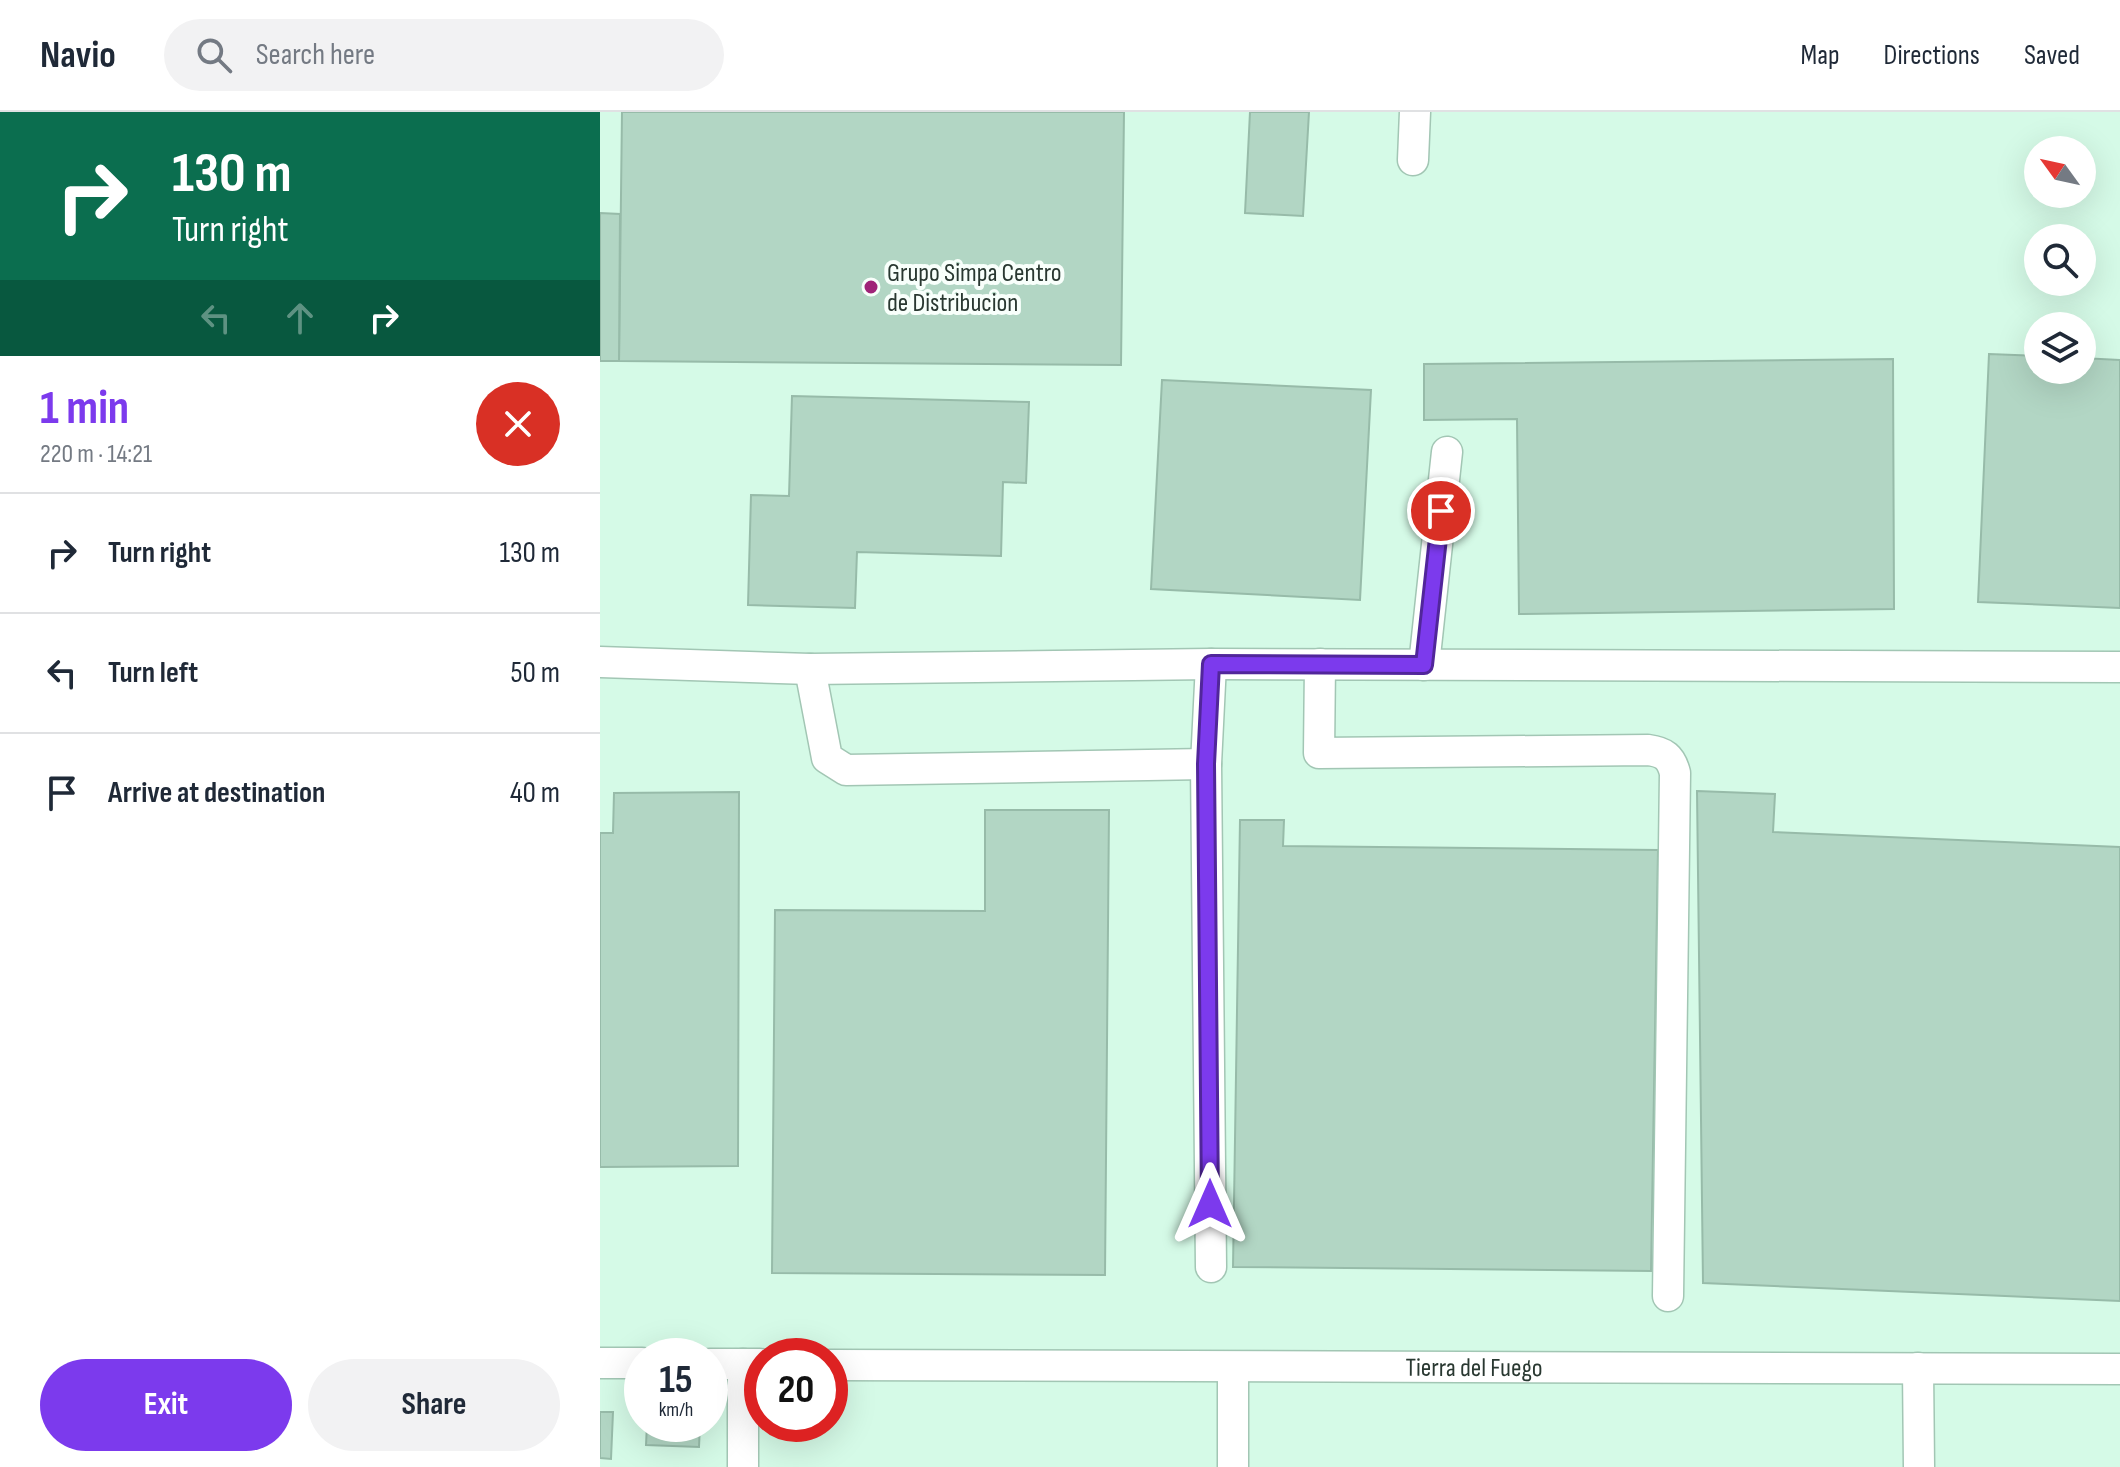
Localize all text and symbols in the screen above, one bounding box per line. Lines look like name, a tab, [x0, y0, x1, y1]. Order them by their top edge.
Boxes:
search box	[164, 19, 724, 91]
text: Navio	[40, 33, 116, 78]
icon: search	[192, 33, 236, 77]
text: Search here	[256, 37, 375, 73]
text: Map	[1801, 39, 1840, 72]
text: Directions	[1884, 39, 1980, 72]
text: Saved	[2024, 39, 2080, 72]
north arrow	[2024, 136, 2096, 208]
map controls	[2024, 136, 2096, 384]
text: 130 m	[172, 141, 292, 208]
icon: right	[40, 144, 144, 248]
text: Turn right	[172, 209, 289, 252]
button: search	[2024, 224, 2096, 296]
place label: Grupo Simpa Centro de Distribucion	[887, 258, 1062, 319]
marker: Grupo Simpa Centro de Distribucion	[862, 278, 880, 296]
icon: left	[194, 296, 238, 340]
icon: ahead	[278, 296, 322, 340]
icon: right	[362, 296, 406, 340]
button: layers	[2024, 312, 2096, 384]
text: 1 min	[40, 380, 129, 437]
button: close	[476, 382, 560, 466]
text: 220 m · 14:21	[40, 439, 152, 470]
pin	[1407, 477, 1475, 545]
icon: arrive	[1419, 489, 1463, 533]
icon: right	[40, 531, 84, 575]
text: Turn right	[108, 535, 211, 571]
text: 130 m	[500, 535, 560, 571]
icon: left	[40, 651, 84, 695]
text: Turn left	[108, 655, 198, 691]
text: 50 m	[511, 655, 560, 691]
icon: arrive	[40, 771, 84, 815]
text: Arrive at destination	[108, 775, 325, 811]
text: 40 m	[510, 775, 560, 811]
position arrow	[1168, 1162, 1252, 1246]
speed limit sign: 20	[744, 1338, 848, 1442]
street label: Tierra del Fuego	[1405, 1353, 1543, 1384]
text: 15	[659, 1356, 693, 1404]
button: Exit	[40, 1359, 292, 1451]
button: Share	[308, 1359, 560, 1451]
text: km/h	[659, 1398, 693, 1422]

